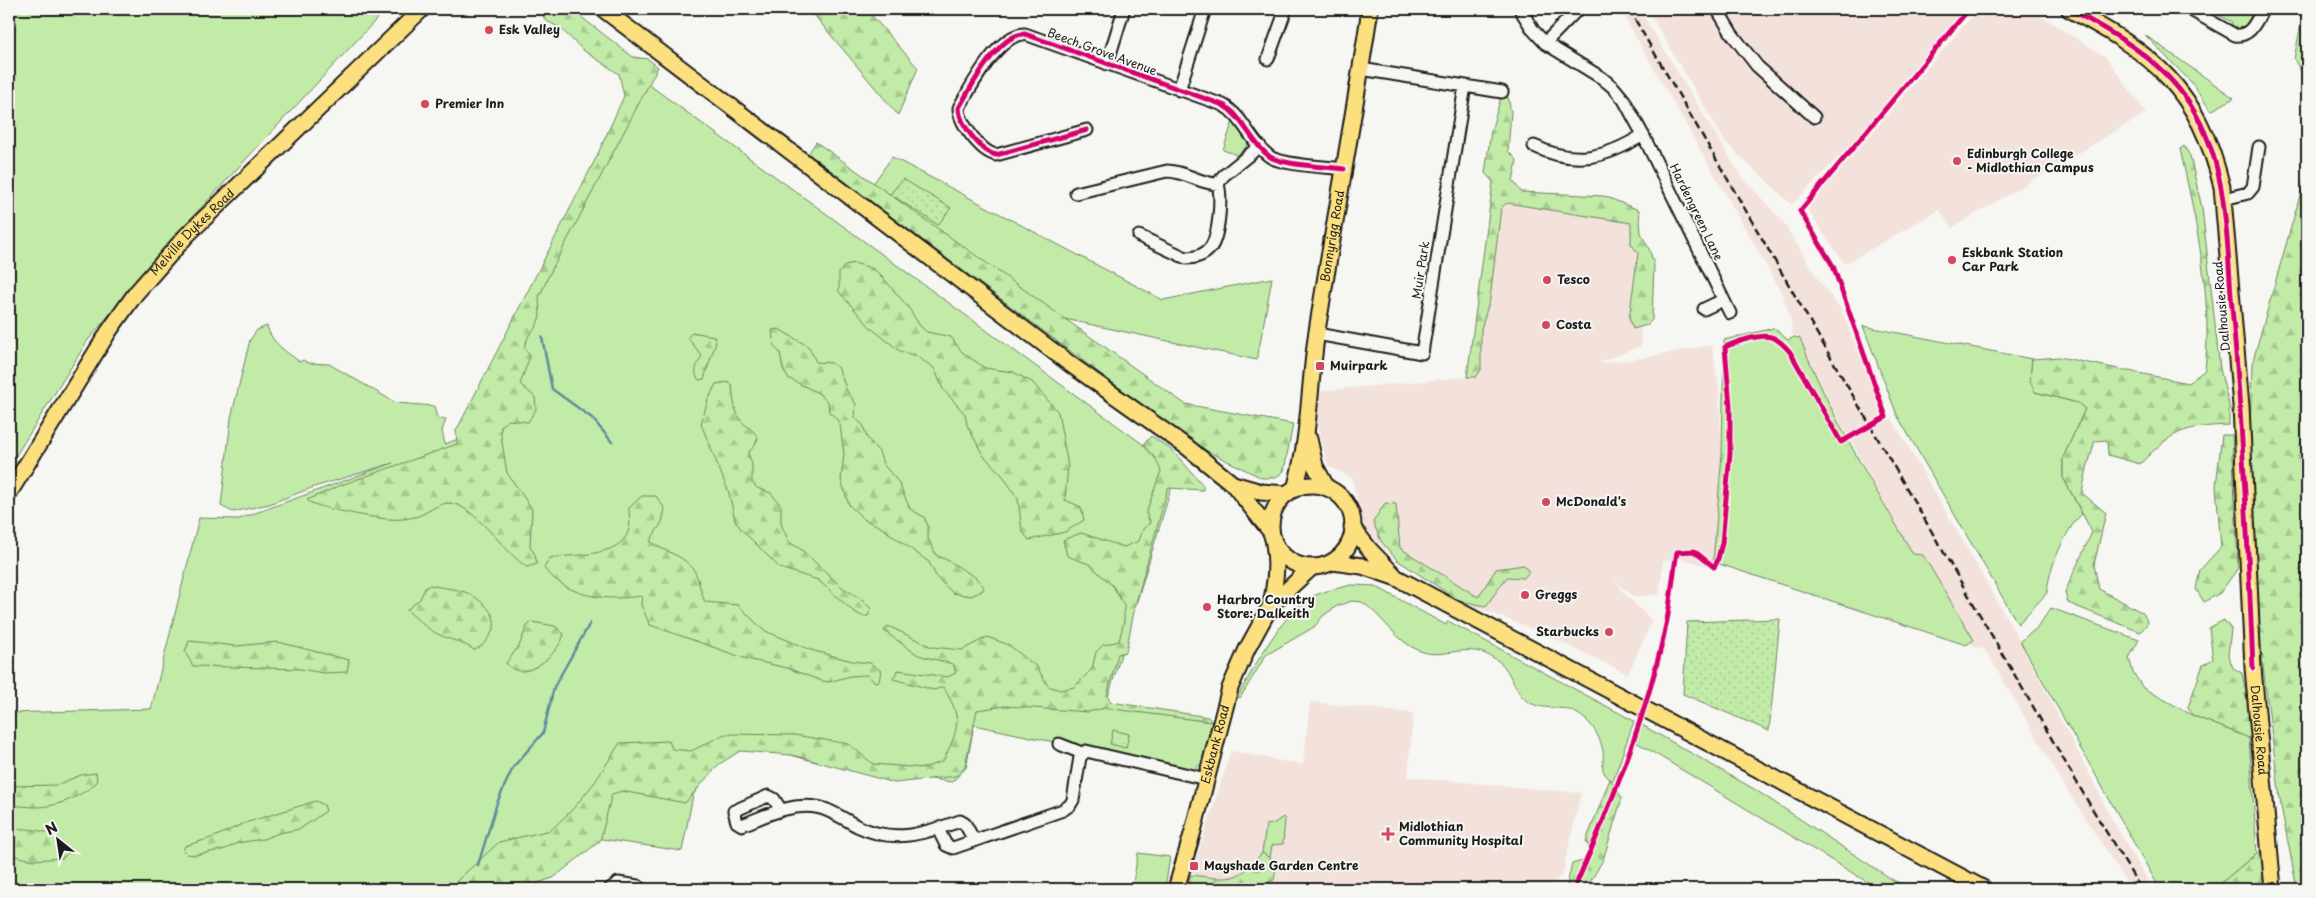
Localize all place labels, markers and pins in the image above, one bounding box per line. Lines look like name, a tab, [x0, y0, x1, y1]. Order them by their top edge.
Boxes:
place label: Esk Valley	[499, 20, 560, 38]
marker: Esk Valley	[483, 24, 495, 36]
place label: Premier Inn	[435, 94, 504, 112]
marker: Premier Inn	[419, 98, 431, 110]
place label: Edinburgh College - Midlothian Campus	[1967, 144, 2094, 176]
marker: Edinburgh College - Midlothian Campus	[1951, 155, 1963, 167]
place label: Eskbank Station Car Park	[1962, 243, 2063, 275]
marker: Eskbank Station Car Park	[1946, 254, 1958, 266]
place label: Tesco	[1557, 270, 1590, 288]
marker: Tesco	[1541, 274, 1553, 286]
place label: Costa	[1556, 315, 1592, 333]
marker: Costa	[1540, 319, 1552, 331]
place label: Muirpark	[1330, 356, 1388, 374]
marker: Muirpark	[1314, 360, 1326, 372]
place label: McDonald's	[1556, 492, 1626, 510]
marker: McDonald's	[1540, 496, 1552, 508]
place label: Greggs	[1535, 585, 1578, 603]
marker: Greggs	[1519, 589, 1531, 601]
place label: Harbro Country Store: Dalkeith	[1217, 590, 1315, 622]
marker: Harbro Country Store: Dalkeith	[1201, 601, 1213, 613]
place label: Starbucks	[1536, 622, 1599, 640]
marker: Starbucks	[1603, 626, 1615, 638]
place label: Midlothian Community Hospital	[1399, 817, 1523, 849]
marker: Midlothian Community Hospital	[1381, 827, 1395, 841]
place label: Mayshade Garden Centre	[1204, 856, 1359, 874]
marker: Mayshade Garden Centre	[1188, 860, 1200, 872]

